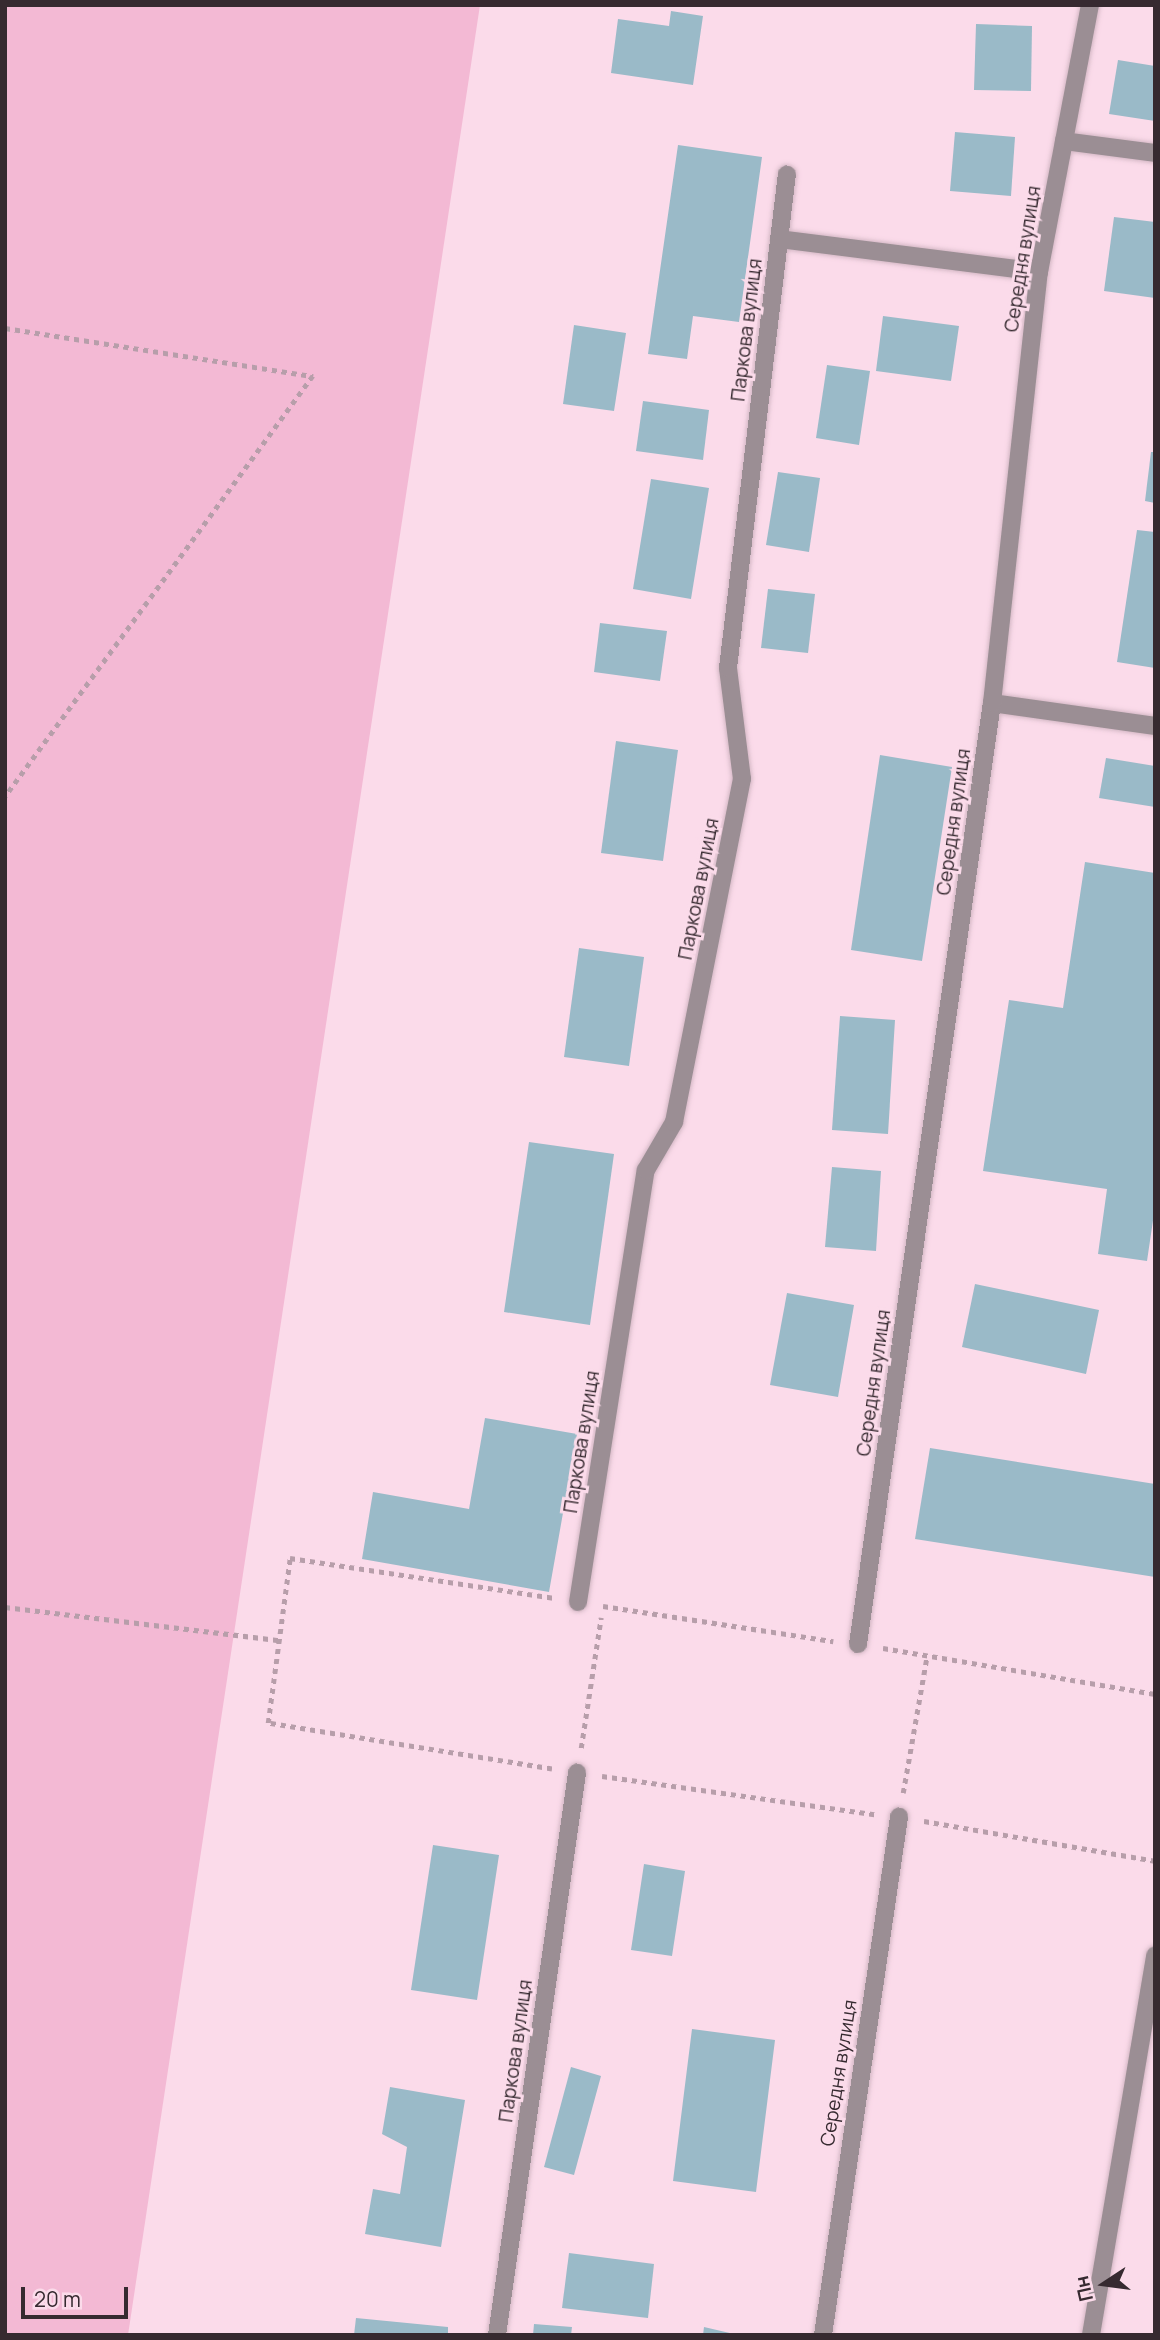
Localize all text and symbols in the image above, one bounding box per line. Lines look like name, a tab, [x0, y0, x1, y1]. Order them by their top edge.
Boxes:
street label: Середня вулиця	[1000, 184, 1046, 334]
street label: Паркова вулиця	[727, 257, 767, 403]
street label: Середня вулиця	[932, 747, 976, 897]
street label: Паркова вулиця	[674, 816, 724, 962]
street label: Середня вулиця	[852, 1308, 896, 1458]
street label: Паркова вулиця	[559, 1369, 605, 1515]
street label: Паркова вулиця	[495, 1978, 537, 2124]
street label: Середня вулиця	[816, 1998, 862, 2148]
north arrow	[1069, 2249, 1139, 2319]
text: Пн	[1068, 2273, 1099, 2304]
scale bar	[24, 2274, 131, 2318]
text: 20 m	[34, 2285, 81, 2313]

